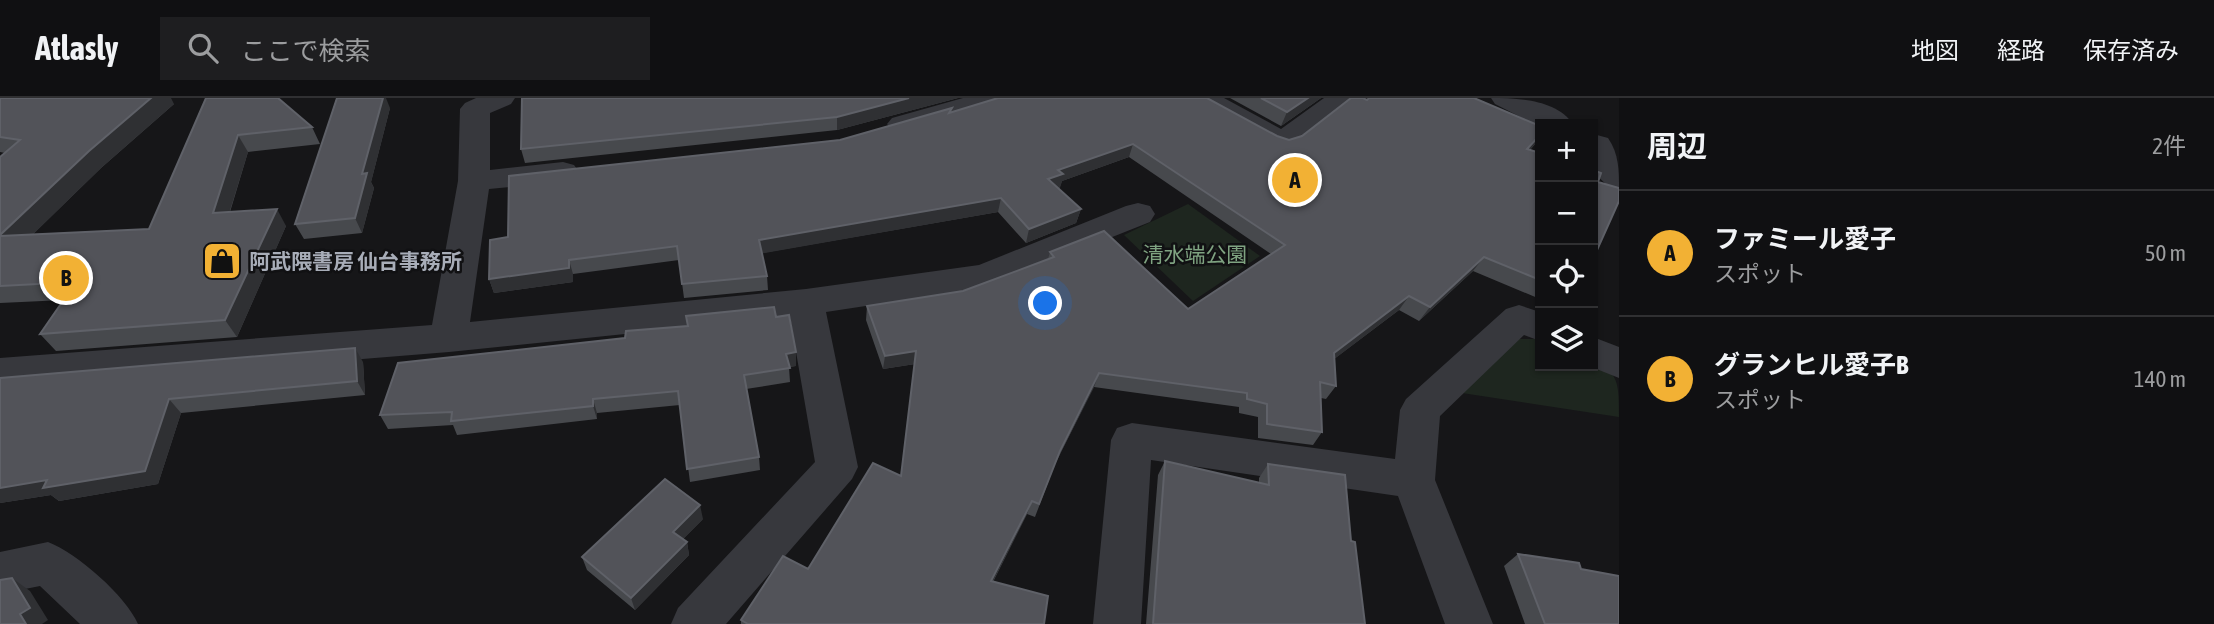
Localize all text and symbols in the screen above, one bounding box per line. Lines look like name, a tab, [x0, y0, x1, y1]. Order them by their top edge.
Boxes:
search box	[160, 17, 650, 80]
text: Atlasly	[35, 29, 118, 67]
icon: search	[184, 29, 222, 67]
text: ここで検索	[240, 36, 370, 66]
text: 地図	[1911, 37, 1959, 64]
text: 経路	[1997, 37, 2045, 64]
text: 保存済み	[2083, 37, 2179, 64]
map controls	[1535, 119, 1598, 371]
button: +	[1535, 119, 1598, 182]
text: 周辺	[1647, 129, 1707, 163]
text: 2件	[2152, 133, 2186, 159]
pin: A	[1272, 154, 1318, 206]
button: −	[1535, 182, 1598, 245]
text: ファミール愛子	[1714, 224, 1896, 254]
shop icon: 阿武隈書房 仙台事務所	[201, 240, 243, 282]
text: A	[1664, 240, 1676, 266]
text: 50 m	[2145, 240, 2186, 266]
park label: 清水端公園	[1143, 242, 1248, 266]
button: locate	[1535, 245, 1598, 308]
place label: 阿武隈書房 仙台事務所	[249, 249, 462, 273]
pin: B	[43, 252, 89, 304]
text: スポット	[1714, 261, 1806, 287]
your location	[1028, 286, 1062, 320]
button: layers	[1535, 308, 1598, 371]
text: グランヒル愛子B	[1714, 350, 1908, 380]
text: B	[1665, 366, 1675, 392]
text: 140 m	[2134, 366, 2186, 392]
text: スポット	[1714, 387, 1806, 413]

